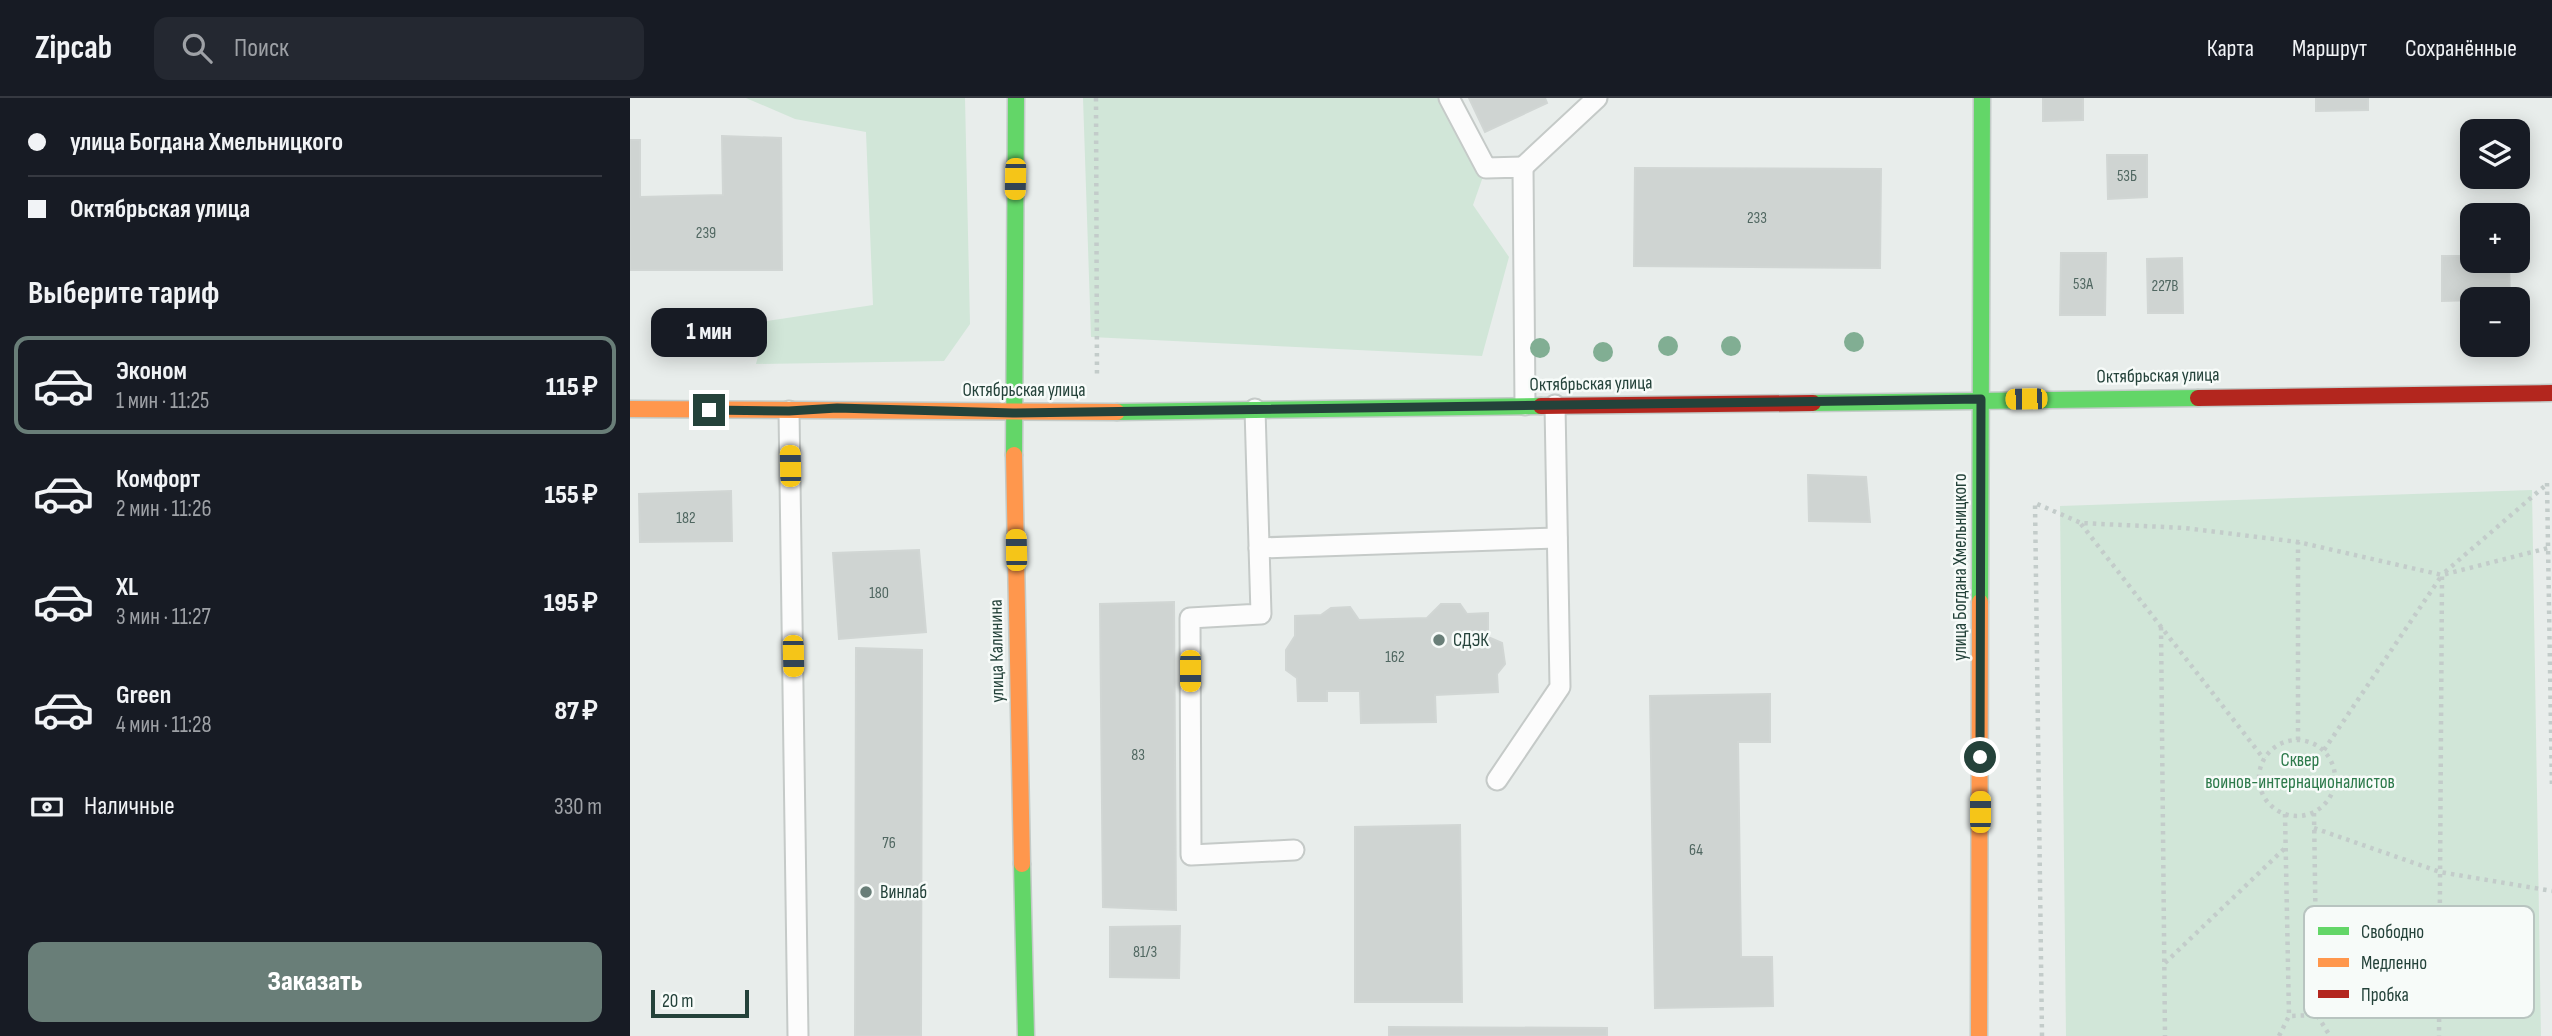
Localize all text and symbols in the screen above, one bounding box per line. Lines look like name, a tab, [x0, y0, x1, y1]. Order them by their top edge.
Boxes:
search box	[154, 17, 644, 80]
text: Zipcab	[35, 28, 112, 68]
icon: search	[178, 29, 216, 67]
text: Поиск	[234, 33, 289, 64]
text: Карта	[2207, 34, 2254, 63]
text: Маршрут	[2292, 34, 2367, 63]
text: Сохранённые	[2405, 34, 2517, 63]
map controls	[2460, 119, 2530, 357]
button: layers	[2460, 119, 2530, 189]
text: улица Богдана Хмельницкого	[70, 127, 343, 158]
car	[1005, 158, 1026, 200]
house number: 53Б	[2117, 167, 2137, 186]
text: Октябрьская улица	[70, 194, 250, 225]
button: +	[2460, 203, 2530, 273]
house number: 233	[1747, 209, 1767, 228]
house number: 239	[696, 224, 716, 243]
text: Выберите тариф	[28, 274, 219, 313]
house number: 53А	[2073, 275, 2093, 294]
house number: 227В	[2152, 277, 2178, 296]
button: −	[2460, 287, 2530, 357]
callout: 1 мин	[651, 308, 767, 358]
text: 1 мин	[686, 318, 732, 346]
icon: car	[32, 354, 95, 417]
text: Эконом	[116, 356, 187, 387]
street label: Октябрьская улица	[2096, 363, 2220, 389]
street label: Октябрьская улица	[1529, 371, 1653, 397]
text: 115 ₽	[546, 372, 598, 403]
street label: Октябрьская улица	[963, 379, 1086, 402]
text: 1 мин · 11:25	[116, 387, 209, 415]
car	[2005, 388, 2048, 410]
route end	[693, 394, 725, 426]
car	[780, 445, 801, 487]
icon: car	[32, 462, 95, 525]
text: Комфорт	[116, 464, 200, 495]
street label: улица Богдана Хмельницкого	[1949, 473, 1972, 661]
text: 155 ₽	[544, 480, 598, 511]
text: 2 мин · 11:26	[116, 495, 211, 523]
house number: 182	[676, 509, 696, 528]
car	[1006, 529, 1027, 571]
icon: car	[32, 570, 95, 633]
text: XL	[116, 572, 138, 603]
house number: 180	[869, 584, 889, 603]
text: 195 ₽	[544, 588, 598, 619]
street label: улица Калинина	[985, 599, 1009, 703]
text: 3 мин · 11:27	[116, 603, 211, 631]
place label: СДЭК	[1453, 629, 1489, 652]
marker: СДЭК	[1431, 632, 1447, 648]
car	[783, 635, 804, 677]
house number: 162	[1385, 648, 1405, 667]
car	[1180, 650, 1201, 692]
icon: car	[32, 678, 95, 741]
text: Green	[116, 680, 171, 711]
text: 87 ₽	[554, 696, 598, 727]
text: 4 мин · 11:28	[116, 711, 212, 739]
route start	[1964, 741, 1996, 773]
house number: 83	[1131, 746, 1145, 765]
park label: Сквер воинов-интернационалистов	[2205, 749, 2395, 794]
icon: cash	[28, 788, 66, 826]
text: Наличные	[84, 791, 175, 822]
car	[1970, 791, 1991, 833]
text: 330 m	[554, 793, 602, 821]
house number: 76	[882, 834, 896, 853]
house number: 64	[1689, 841, 1703, 860]
place label: Винлаб	[880, 881, 927, 904]
marker: Винлаб	[858, 884, 874, 900]
legend	[2304, 906, 2534, 1018]
text: Свободно	[2361, 921, 2424, 944]
button: Заказать	[28, 942, 602, 1022]
house number: 81/3	[1133, 943, 1157, 962]
text: Медленно	[2361, 952, 2427, 975]
text: Пробка	[2361, 984, 2409, 1007]
scale bar	[651, 987, 749, 1019]
text: 20 m	[662, 990, 694, 1013]

